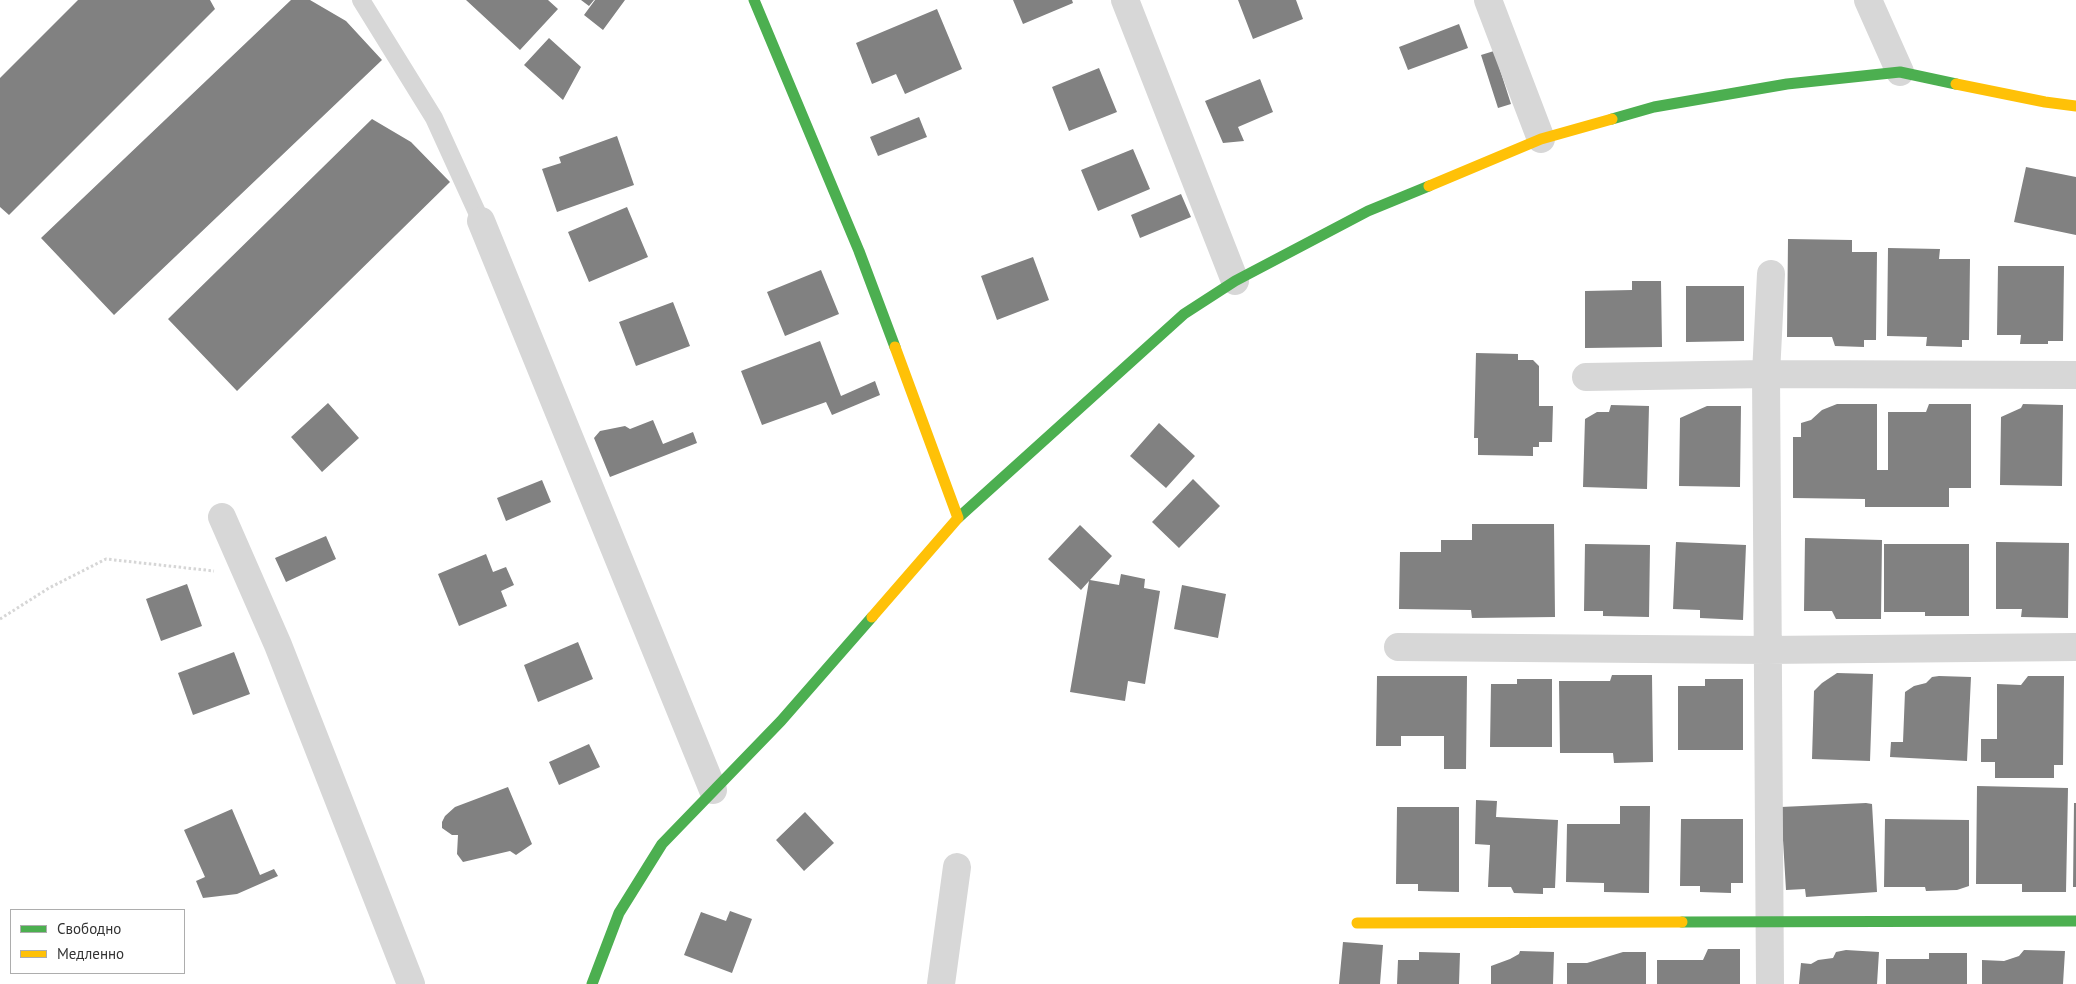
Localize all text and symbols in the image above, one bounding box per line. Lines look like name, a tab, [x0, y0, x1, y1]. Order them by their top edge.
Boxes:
legend	[10, 909, 185, 974]
text: Свободно	[57, 919, 121, 938]
text: Медленно	[57, 944, 124, 963]

